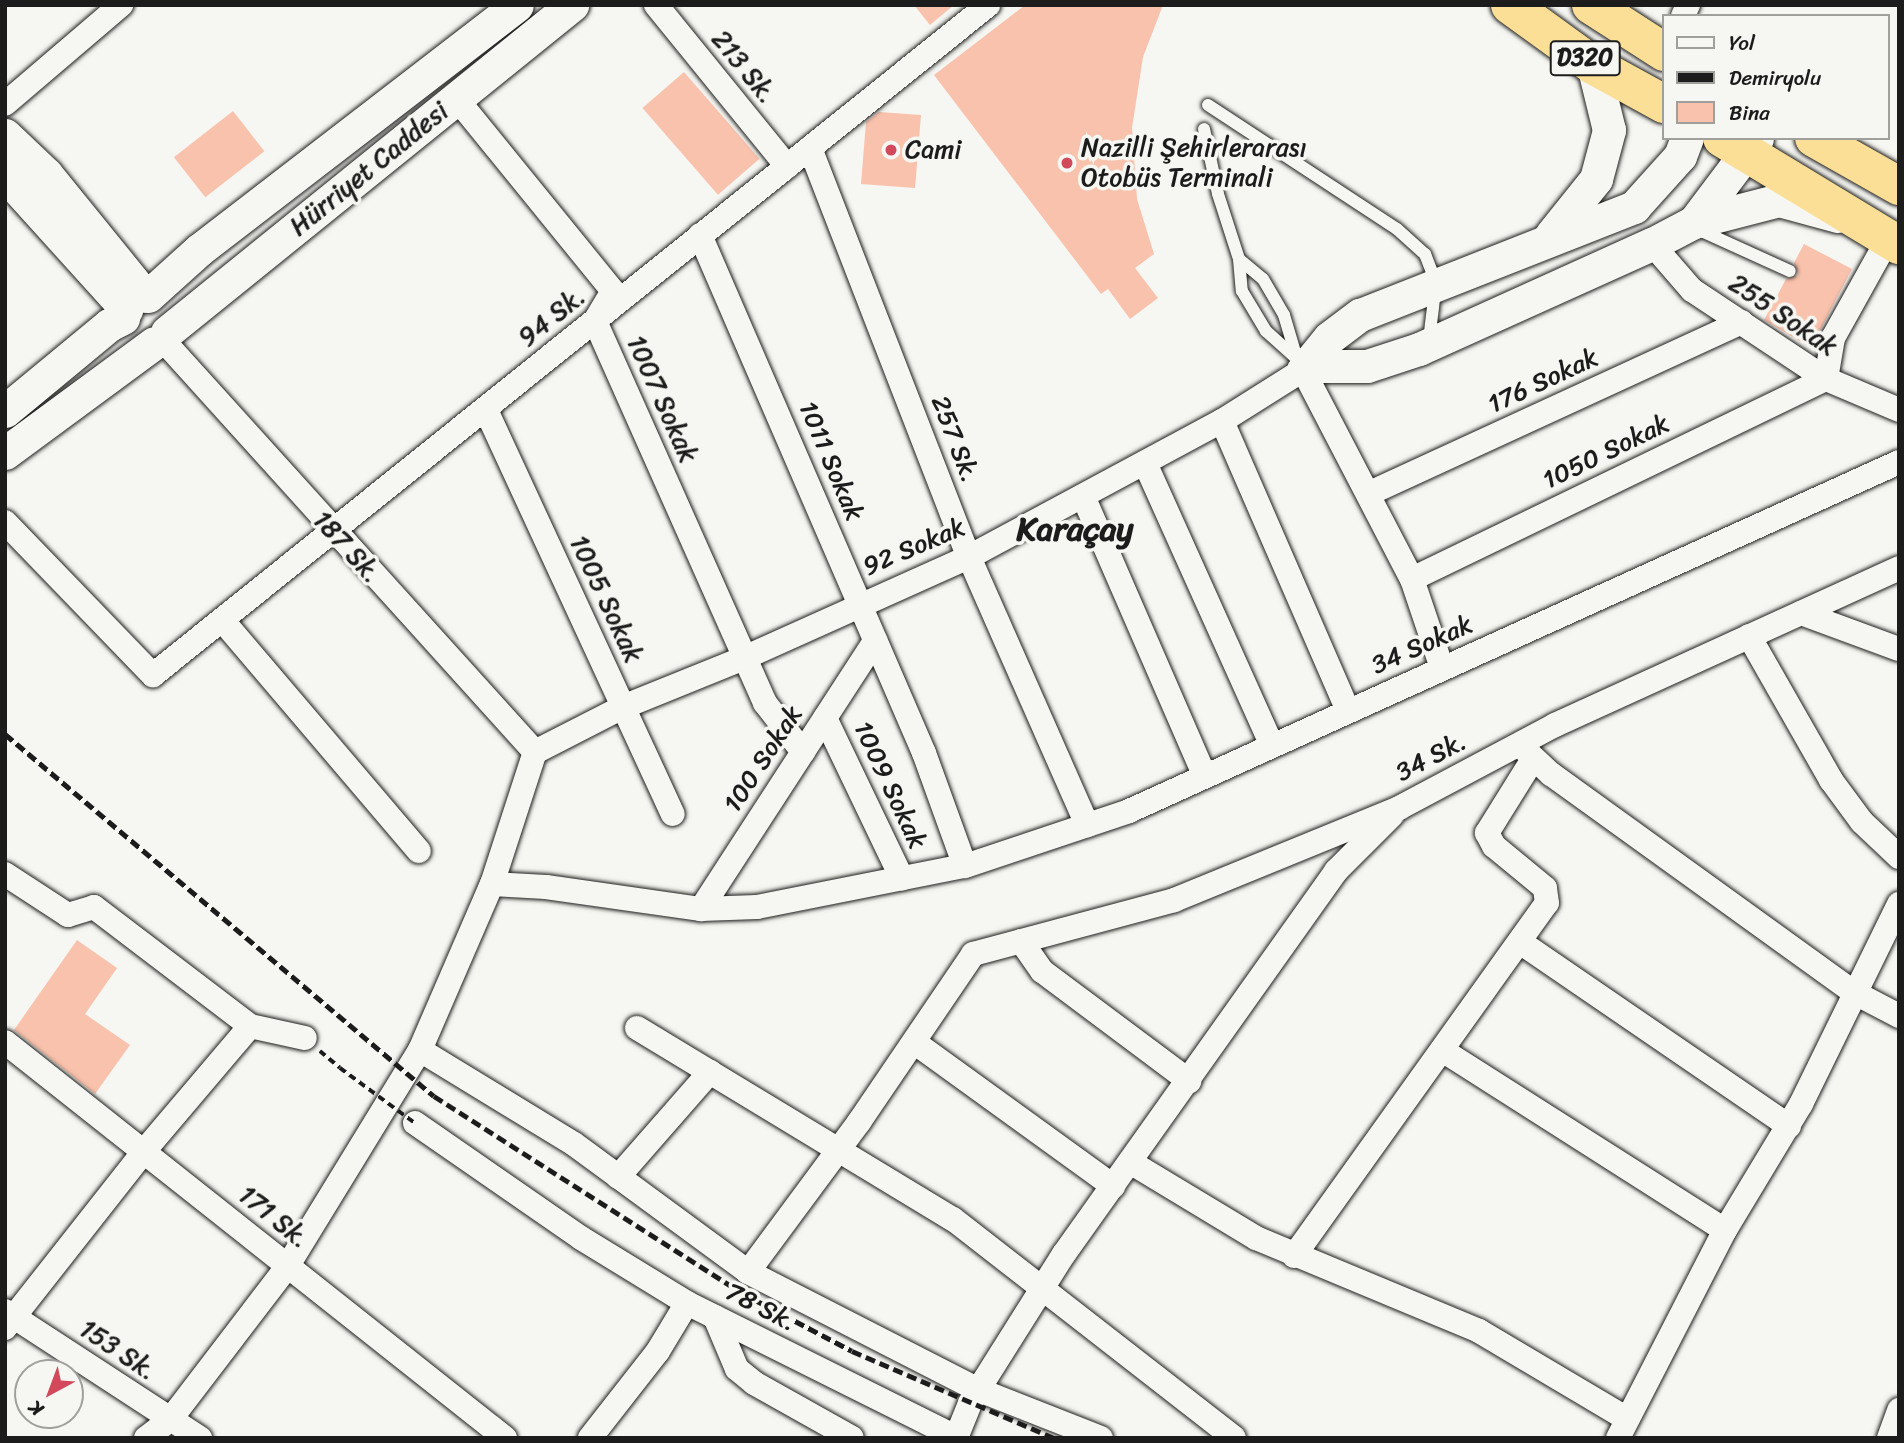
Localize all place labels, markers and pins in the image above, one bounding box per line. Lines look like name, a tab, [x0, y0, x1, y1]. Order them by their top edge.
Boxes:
place label: Nazilli Şehirlerarası Otobüs Terminali	[1081, 132, 1307, 194]
place label: Cami	[905, 134, 961, 166]
marker: Cami	[883, 142, 899, 158]
marker: Nazilli Şehirlerarası Otobüs Terminali	[1059, 155, 1075, 171]

